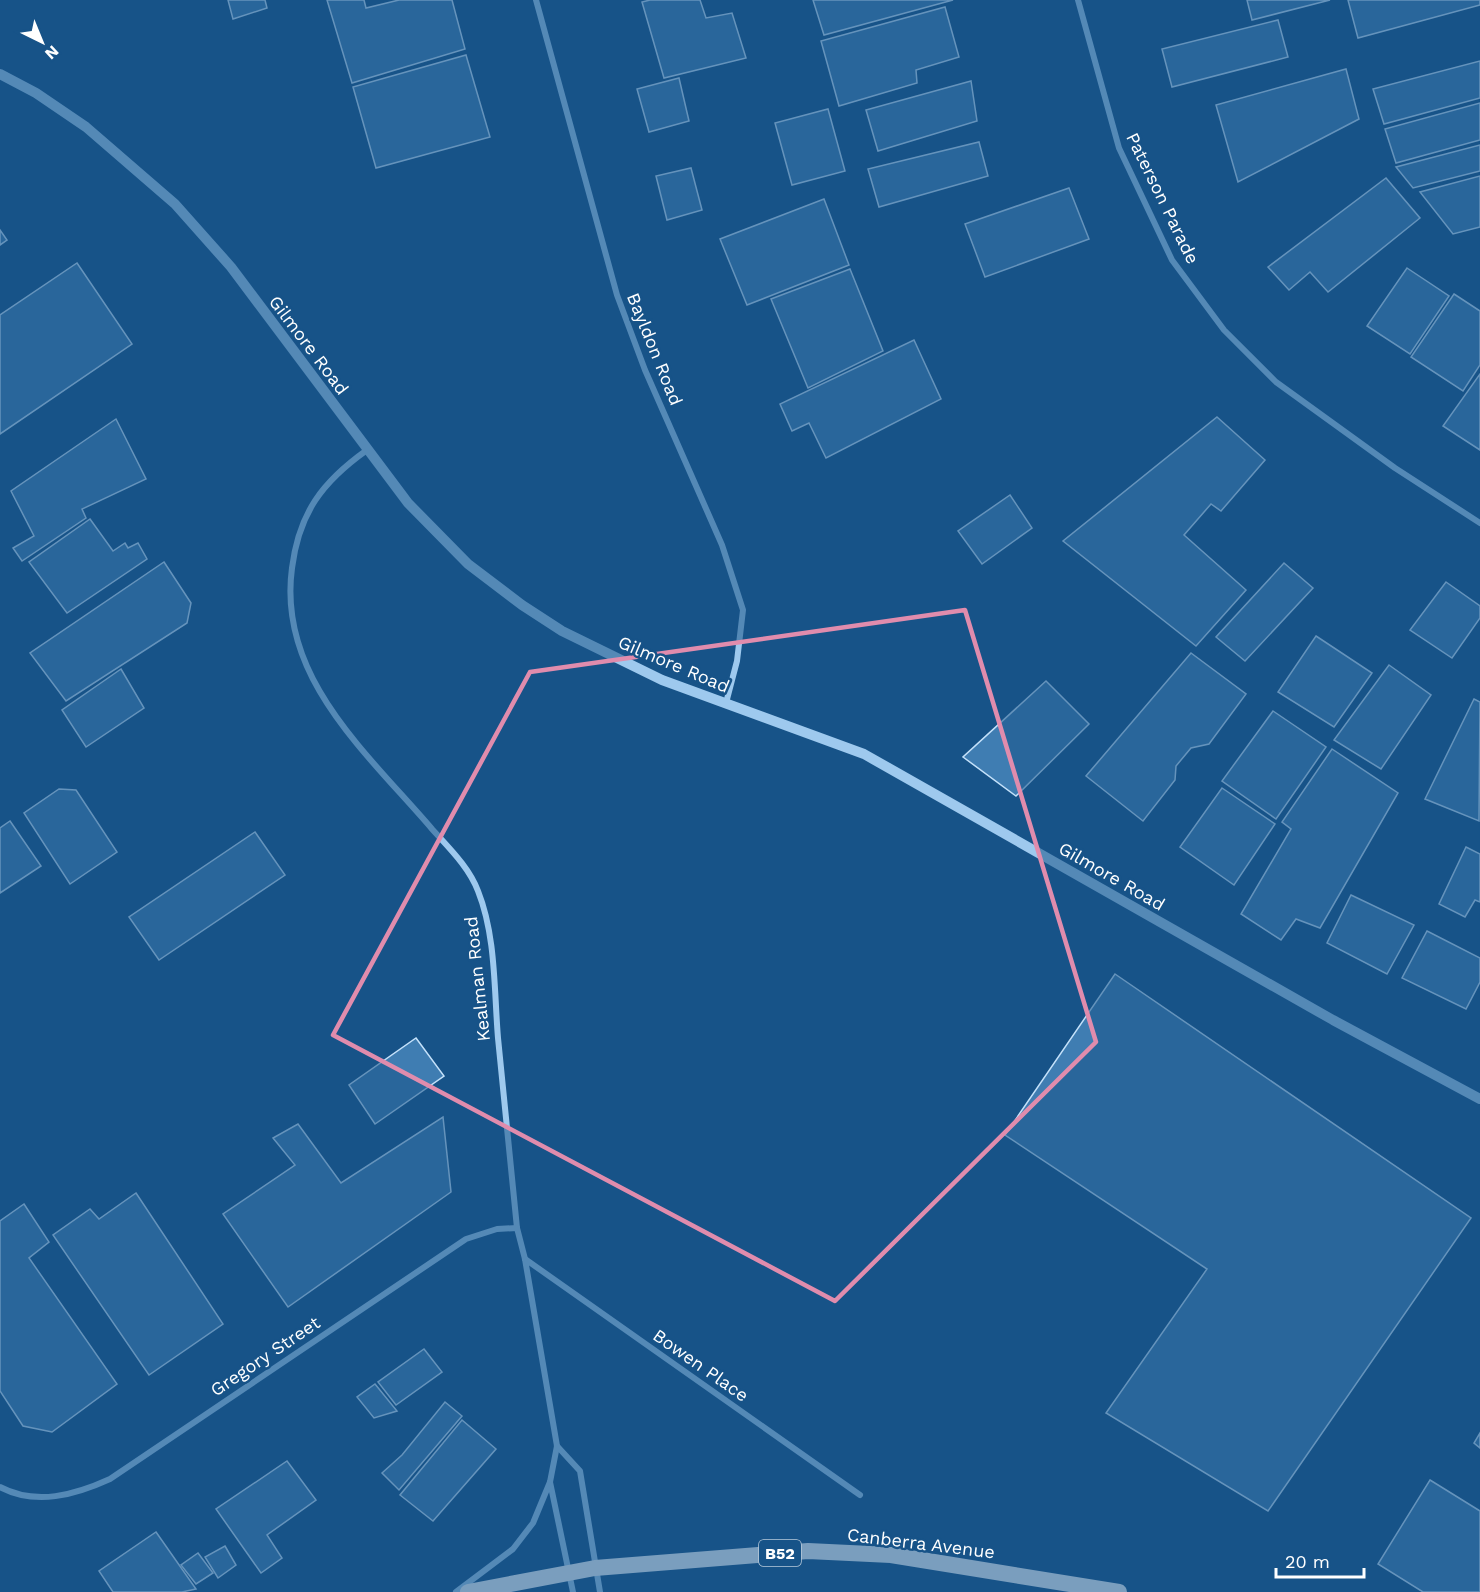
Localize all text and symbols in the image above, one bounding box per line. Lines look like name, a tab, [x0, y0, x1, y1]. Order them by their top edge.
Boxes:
north arrow	[12, 12, 72, 72]
text: N	[41, 42, 63, 64]
street label: Paterson Parade	[1122, 129, 1204, 267]
street label: Bayldon Road	[623, 290, 687, 408]
street label: Gilmore Road	[265, 291, 353, 399]
street label: Gilmore Road	[615, 631, 733, 697]
street label: Gilmore Road	[1055, 837, 1169, 915]
street label: Kealman Road	[460, 915, 494, 1043]
street label: Gregory Street	[206, 1311, 324, 1400]
street label: Bowen Place	[649, 1324, 753, 1406]
street label: Canberra Avenue	[846, 1524, 996, 1562]
road number: B52	[759, 1540, 801, 1566]
scale bar	[1276, 1541, 1364, 1579]
text: 20 m	[1285, 1551, 1330, 1572]

